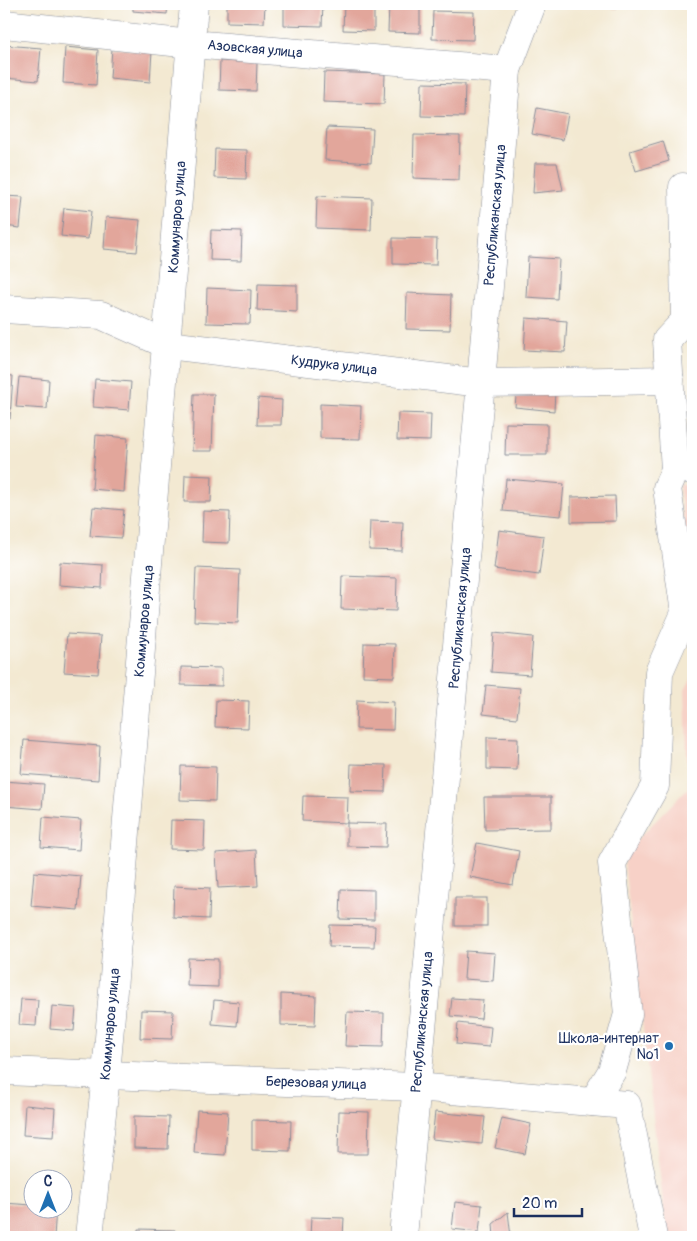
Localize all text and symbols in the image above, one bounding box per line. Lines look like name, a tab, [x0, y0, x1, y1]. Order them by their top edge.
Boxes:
street label: Азовская улица	[207, 36, 303, 62]
street label: Республиканская улица	[480, 144, 510, 286]
street label: Коммунаров улица	[165, 160, 189, 274]
street label: Кудрука улица	[290, 351, 378, 379]
street label: Республиканская улица	[445, 547, 475, 689]
street label: Коммунаров улица	[131, 564, 157, 678]
street label: Республиканская улица	[407, 951, 437, 1093]
street label: Коммунаров улица	[97, 967, 123, 1081]
place label: Школа-интернат №1	[559, 1030, 659, 1063]
marker: Школа-интернат №1	[663, 1040, 675, 1052]
street label: Березовая улица	[265, 1073, 367, 1093]
north arrow	[22, 1168, 72, 1218]
text: С	[44, 1173, 53, 1190]
scale bar	[514, 1186, 582, 1218]
text: 20 m	[522, 1194, 557, 1213]

